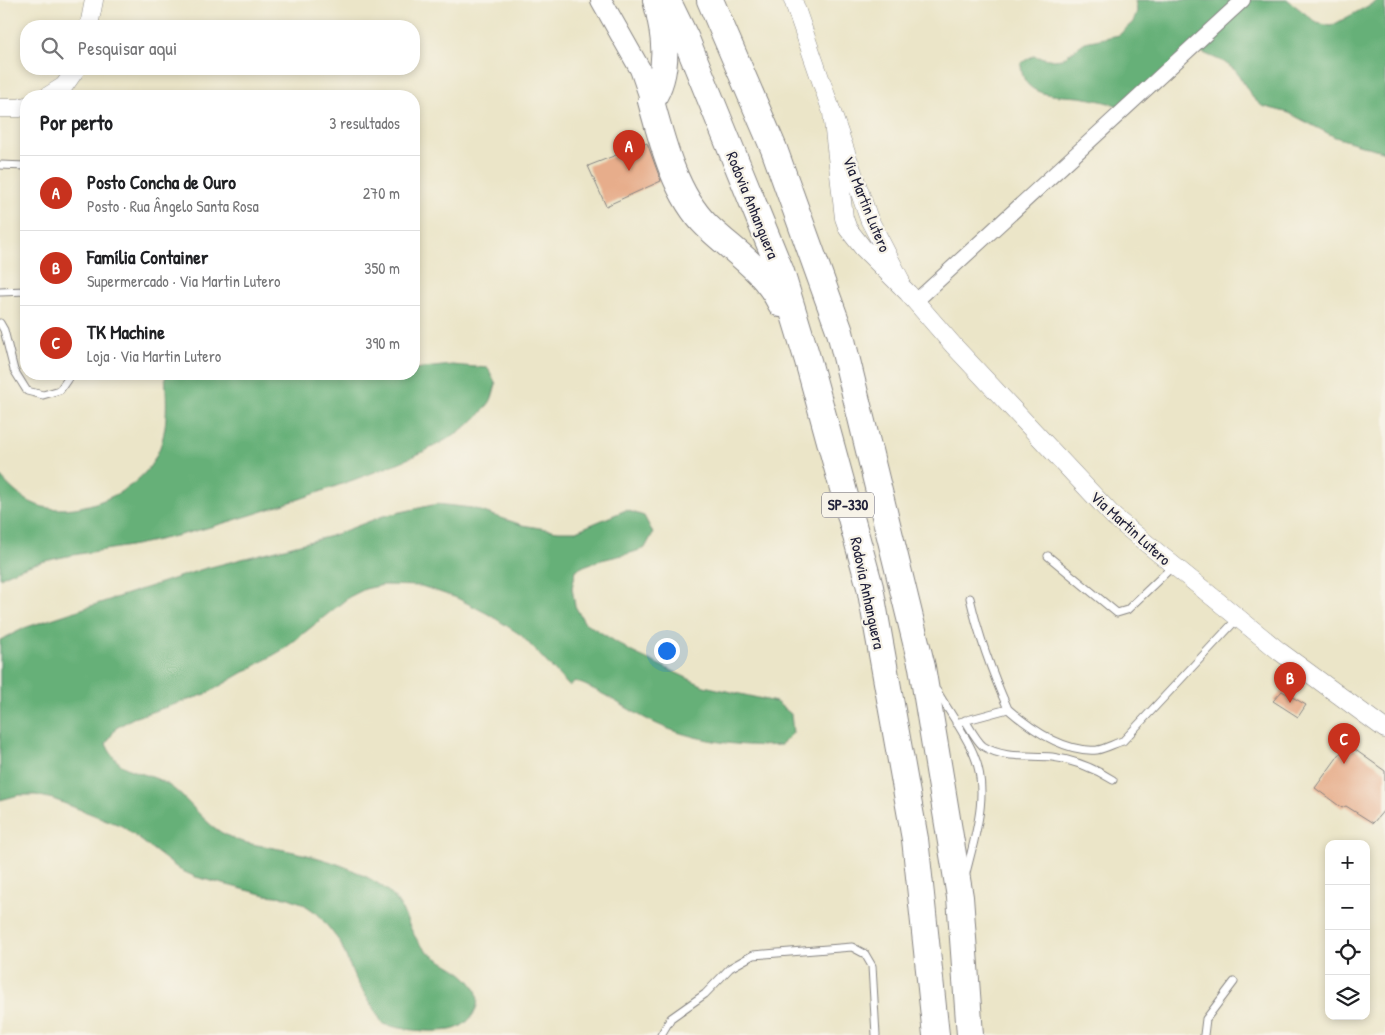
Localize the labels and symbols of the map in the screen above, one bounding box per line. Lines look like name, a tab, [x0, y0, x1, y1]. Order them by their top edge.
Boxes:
pin: A	[613, 130, 645, 171]
street label: Rodovia Anhanguera	[721, 148, 785, 262]
street label: Via Martin Lutero	[838, 153, 896, 256]
street label: Via Martin Lutero	[1086, 486, 1176, 570]
road number: SP-330	[822, 492, 874, 518]
street label: Rodovia Anhanguera	[845, 535, 891, 651]
your location	[654, 638, 680, 664]
pin: B	[1274, 662, 1306, 703]
pin: C	[1328, 723, 1360, 764]

